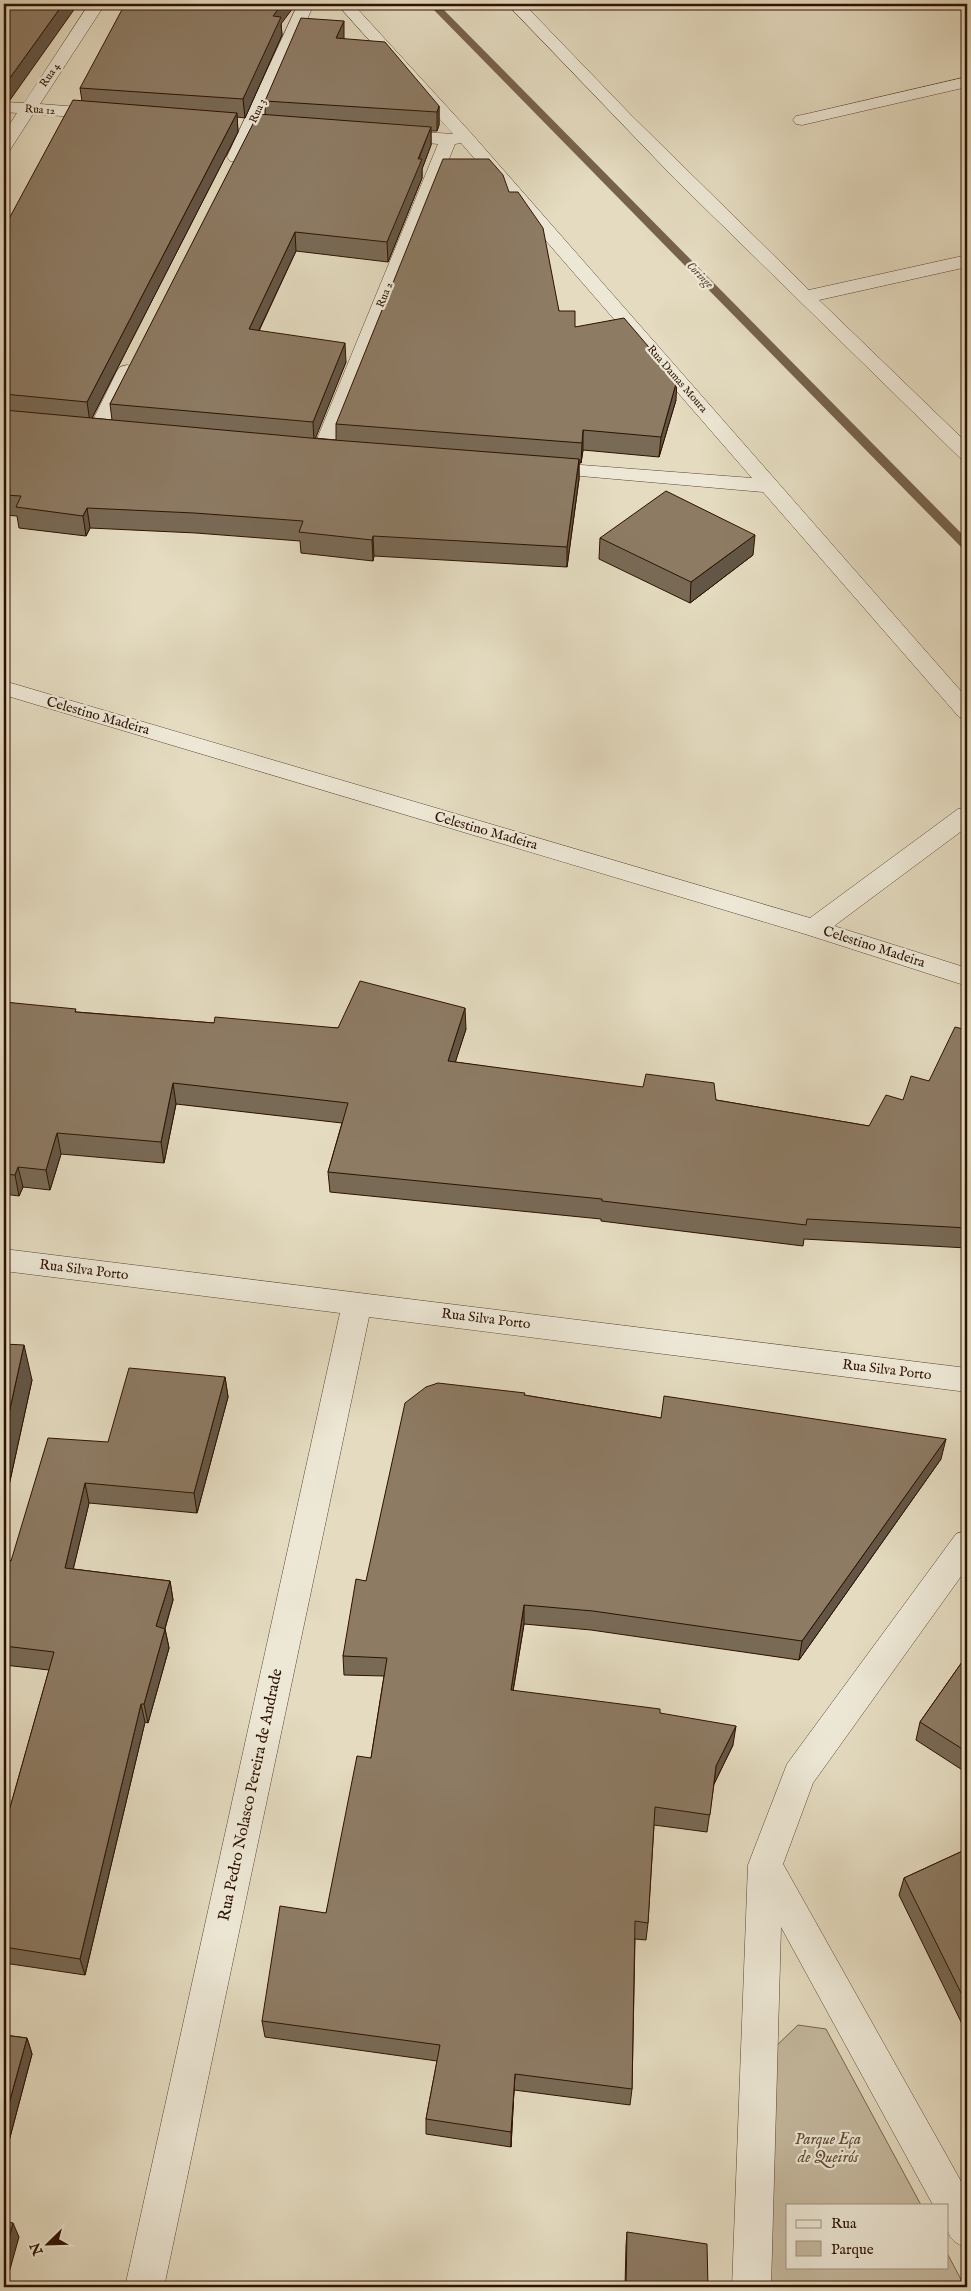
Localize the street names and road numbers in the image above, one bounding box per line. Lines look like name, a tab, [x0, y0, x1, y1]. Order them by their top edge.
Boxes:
street label: Rua 4	[37, 60, 64, 90]
street label: Rua 3	[246, 97, 270, 125]
street label: Rua 12	[24, 102, 56, 118]
street label: Rua 2	[374, 280, 396, 310]
street label: Rua Damas Moura	[644, 342, 710, 416]
street label: Celestino Madeira	[44, 693, 152, 740]
street label: Celestino Madeira	[432, 808, 540, 855]
street label: Celestino Madeira	[821, 922, 928, 972]
street label: Rua Silva Porto	[38, 1256, 130, 1284]
street label: Rua Silva Porto	[440, 1305, 532, 1333]
street label: Rua Silva Porto	[841, 1356, 933, 1384]
street label: Rua Pedro Nolasco Pereira de Andrade	[214, 1667, 288, 1923]

